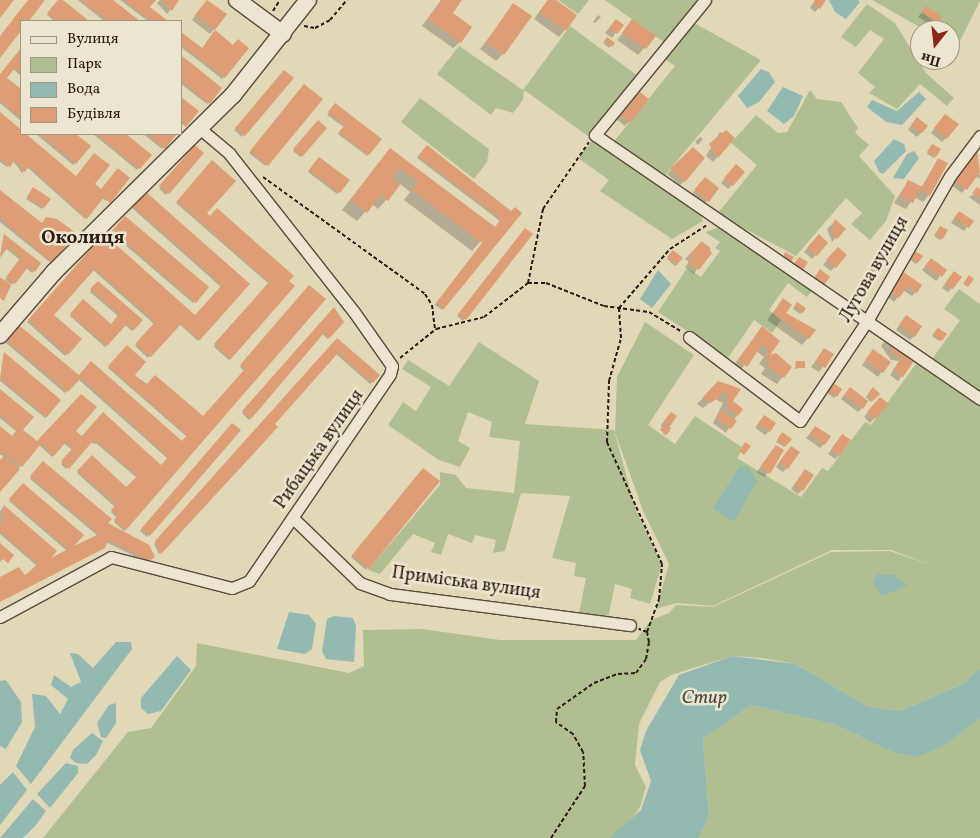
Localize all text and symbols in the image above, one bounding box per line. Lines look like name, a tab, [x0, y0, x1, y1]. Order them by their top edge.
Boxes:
legend	[20, 20, 182, 135]
north arrow	[910, 20, 960, 70]
text: Вулиця	[67, 29, 118, 50]
text: Пн	[919, 47, 943, 71]
text: Парк	[67, 54, 102, 75]
text: Вода	[67, 79, 100, 100]
text: Будівля	[67, 104, 121, 125]
street label: Лугова вулиця	[836, 213, 914, 327]
district label: Околиця	[41, 228, 125, 250]
street label: Рибацька вулиця	[271, 386, 369, 514]
street label: Приміська вулиця	[390, 563, 542, 605]
water label: Стир	[681, 688, 727, 710]

